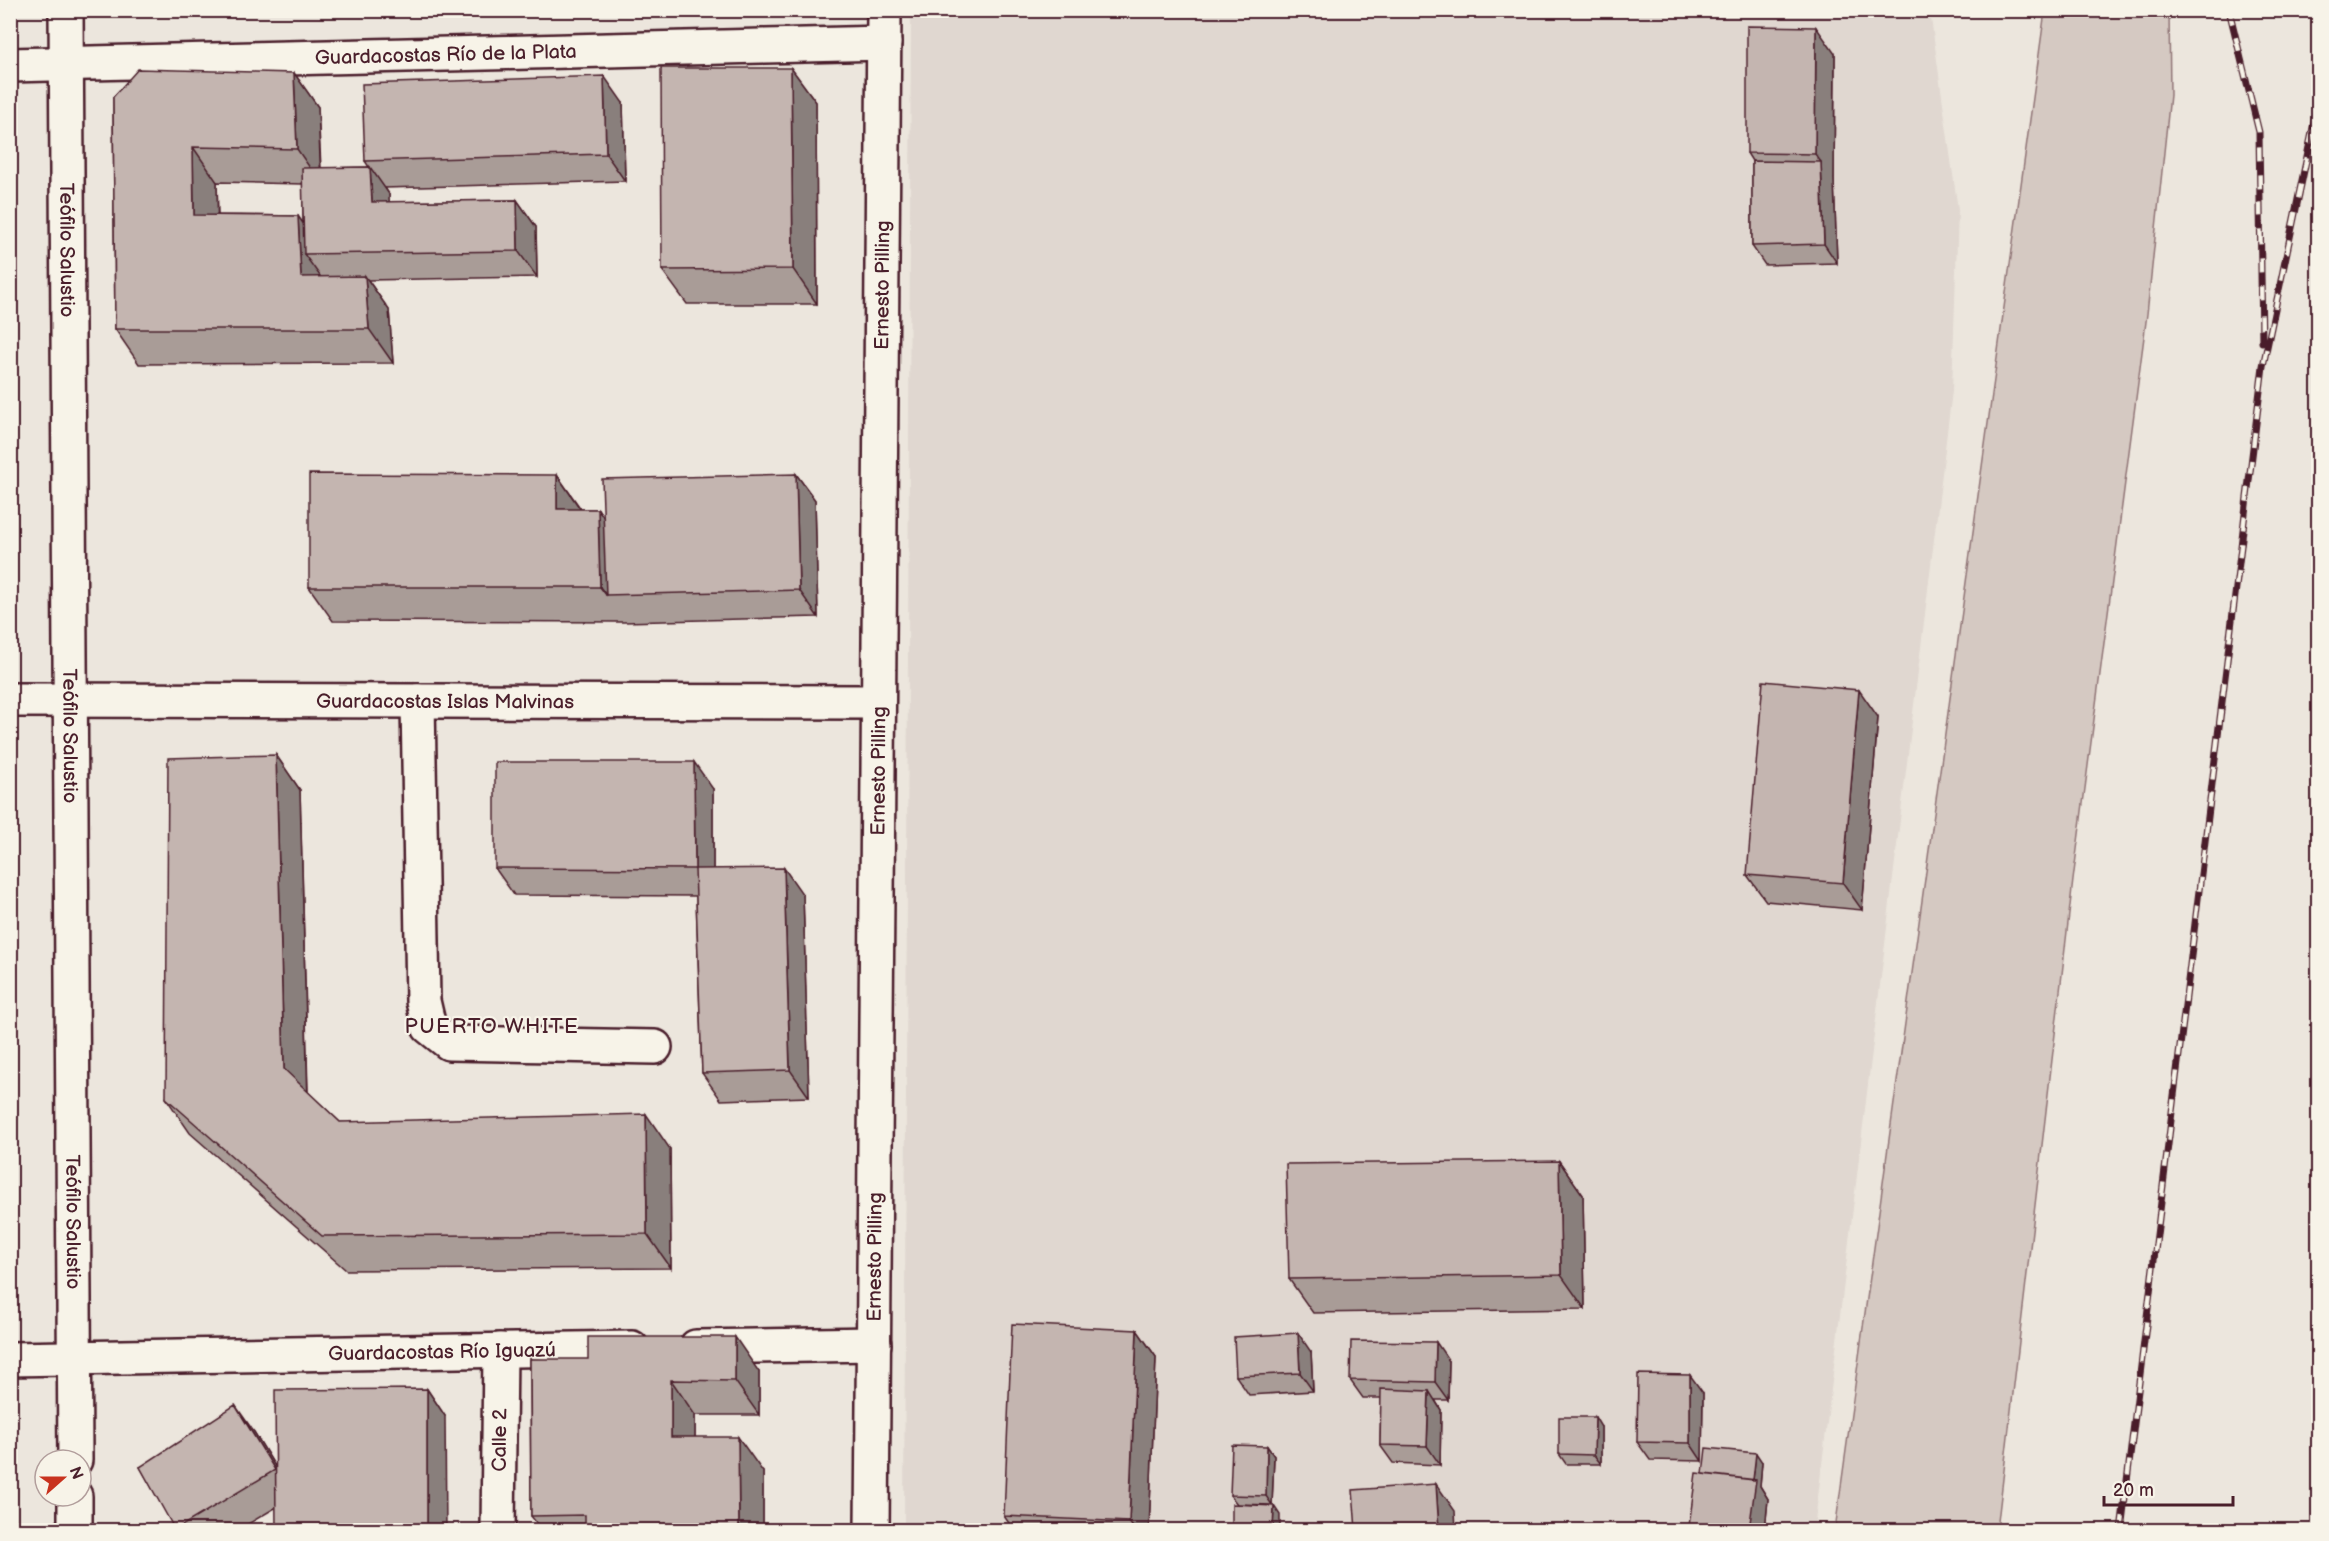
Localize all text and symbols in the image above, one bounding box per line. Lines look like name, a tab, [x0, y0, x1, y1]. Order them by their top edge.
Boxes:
street label: Guardacostas Río de la Plata	[315, 40, 577, 70]
street label: Teófilo Salustio	[54, 183, 79, 317]
street label: Ernesto Pilling	[870, 220, 895, 350]
street label: Teófilo Salustio	[57, 669, 82, 803]
street label: Guardacostas Islas Malvinas	[316, 690, 574, 714]
street label: Ernesto Pilling	[866, 706, 892, 836]
district label: PUERTO WHITE	[405, 1014, 579, 1039]
street label: Teófilo Salustio	[60, 1155, 85, 1289]
street label: Ernesto Pilling	[863, 1192, 888, 1322]
street label: Guardacostas Río Iguazú	[328, 1338, 556, 1366]
street label: Calle 2	[488, 1408, 512, 1472]
north arrow	[33, 1448, 93, 1508]
text: N	[65, 1464, 87, 1482]
scale bar	[2104, 1469, 2233, 1507]
text: 20 m	[2113, 1480, 2154, 1501]

